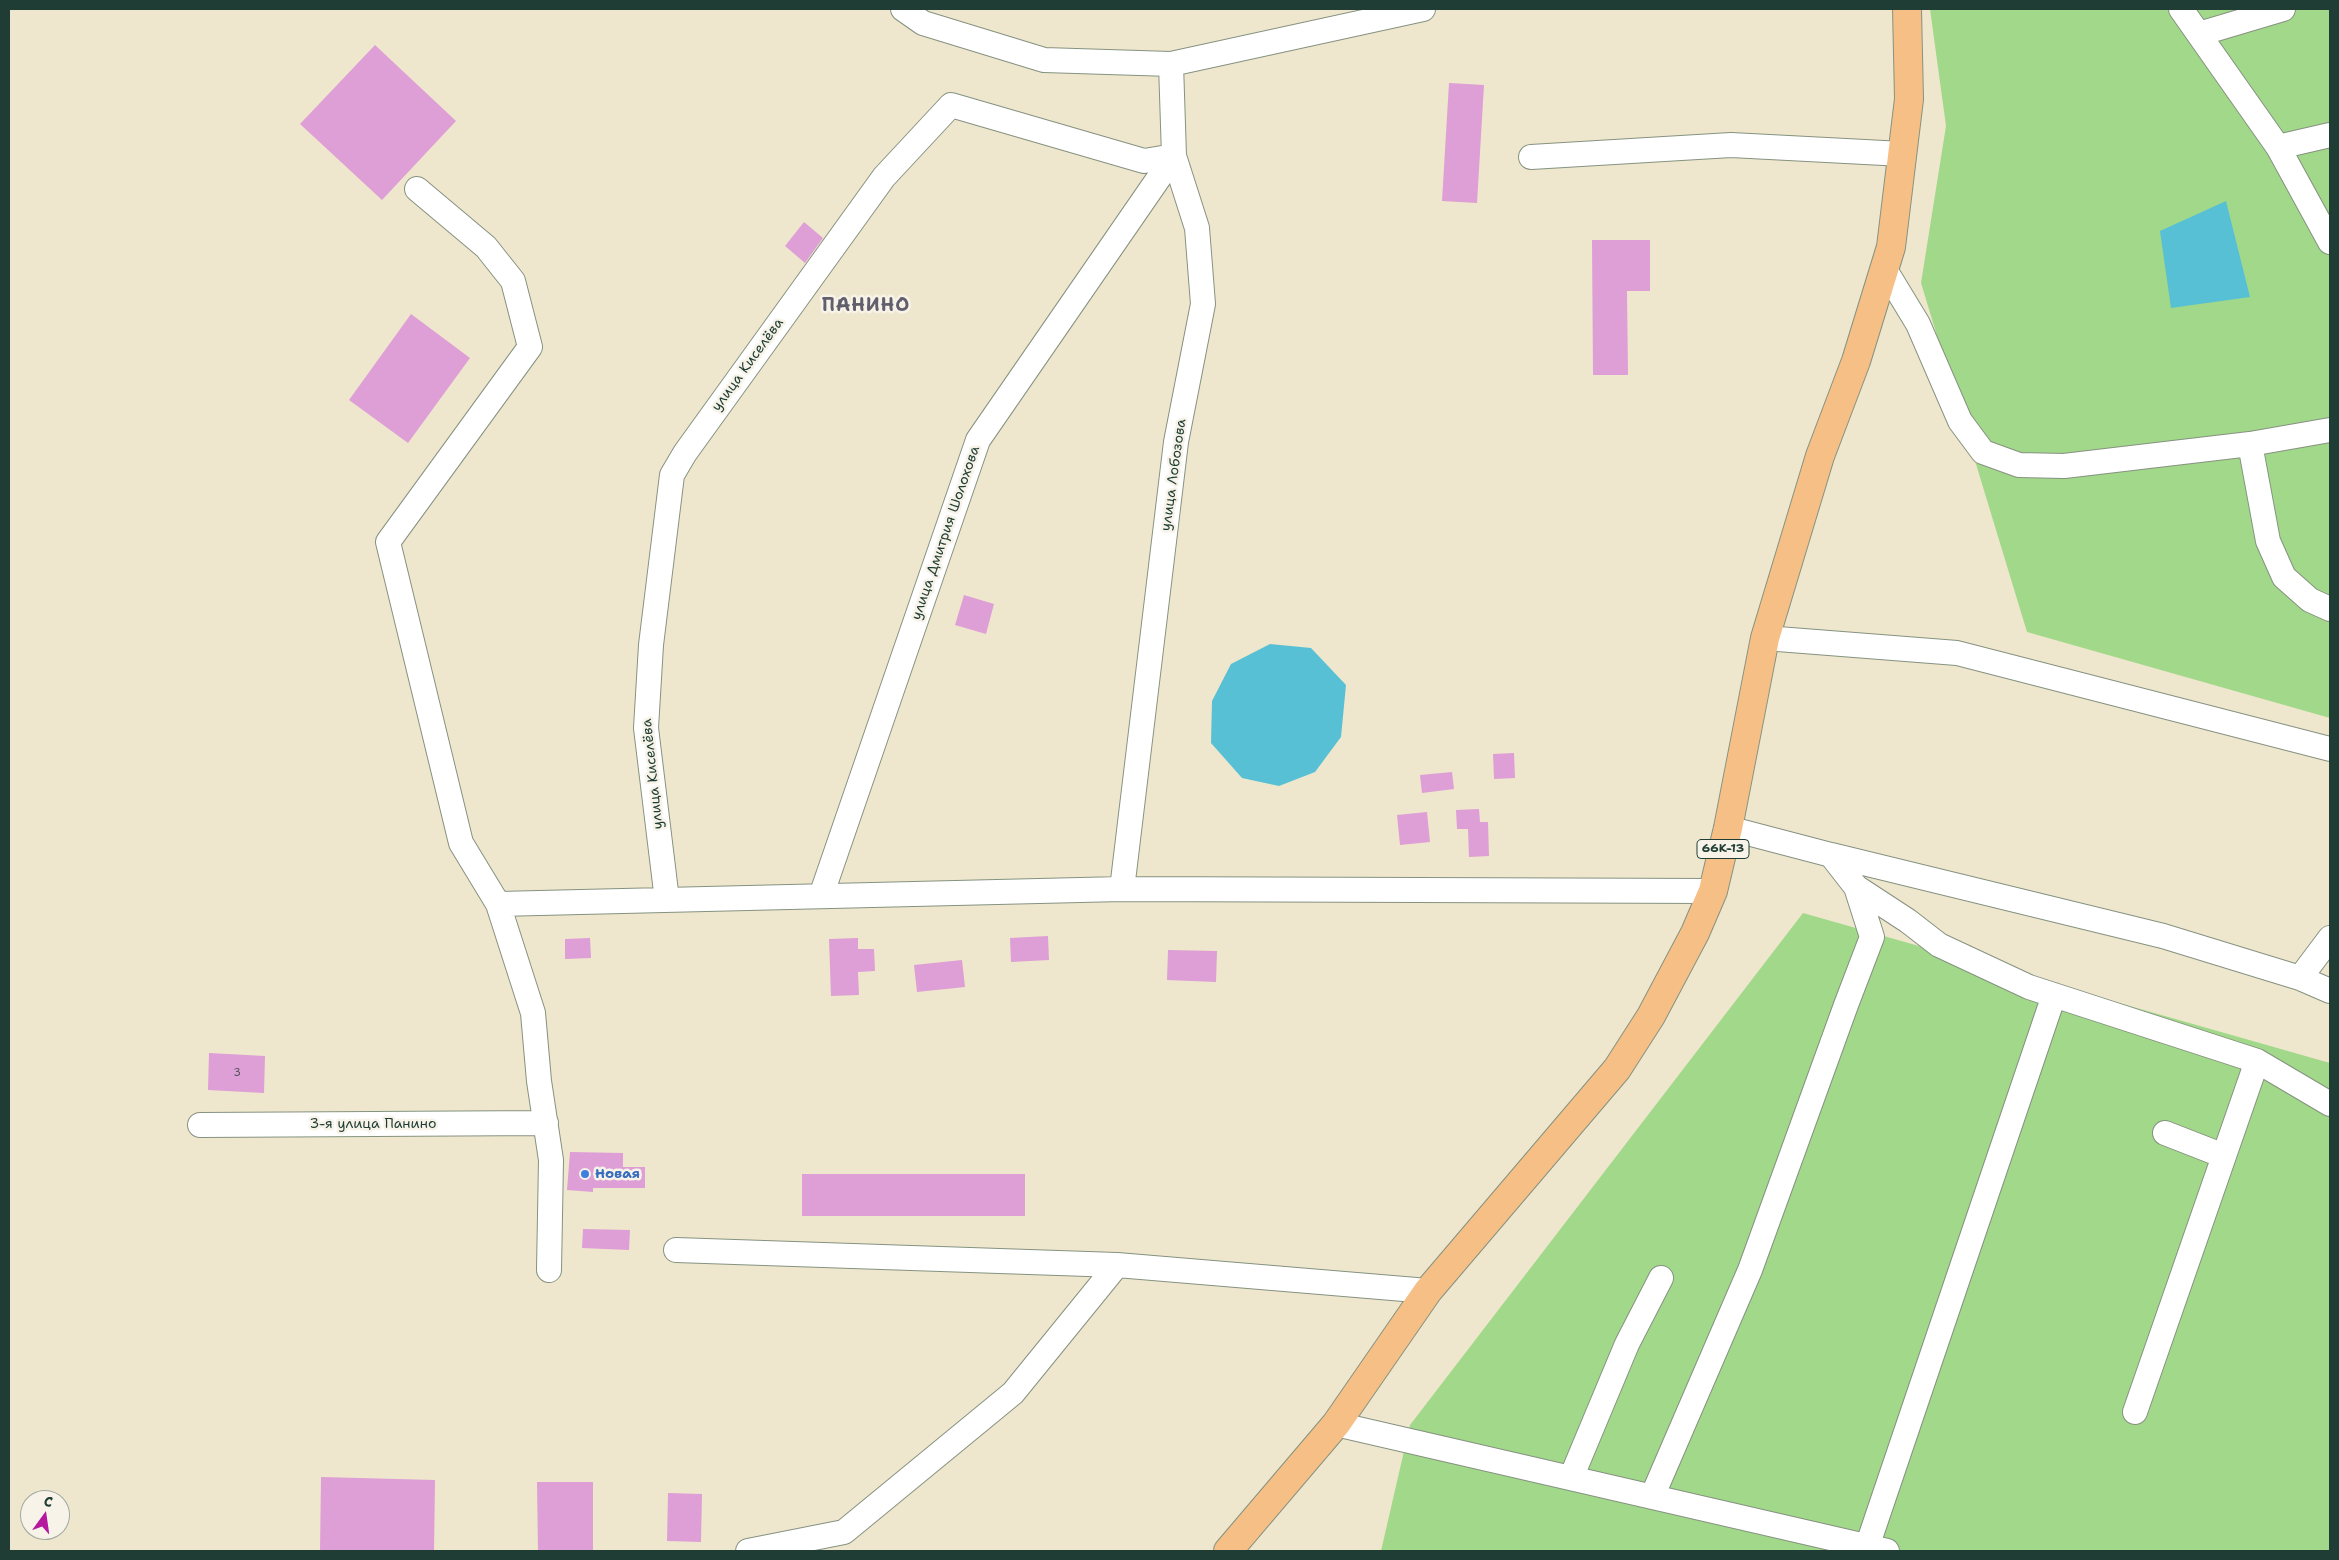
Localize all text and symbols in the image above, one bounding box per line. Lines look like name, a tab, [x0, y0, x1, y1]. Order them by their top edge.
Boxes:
district label: ПАНИНО	[821, 295, 911, 317]
street label: улица Киселёва	[709, 315, 787, 415]
street label: улица Лобозова	[1158, 418, 1190, 532]
street label: улица Дмитрия Шолохова	[908, 444, 984, 622]
street label: улица Киселёва	[639, 718, 667, 830]
road number: 66К-13	[1697, 840, 1749, 859]
house number: 3	[233, 1066, 241, 1080]
street label: 3-я улица Панино	[310, 1116, 436, 1132]
place label: Новая	[595, 1166, 640, 1182]
marker: Новая	[579, 1168, 591, 1180]
north arrow	[20, 1490, 70, 1540]
text: С	[42, 1492, 55, 1511]

